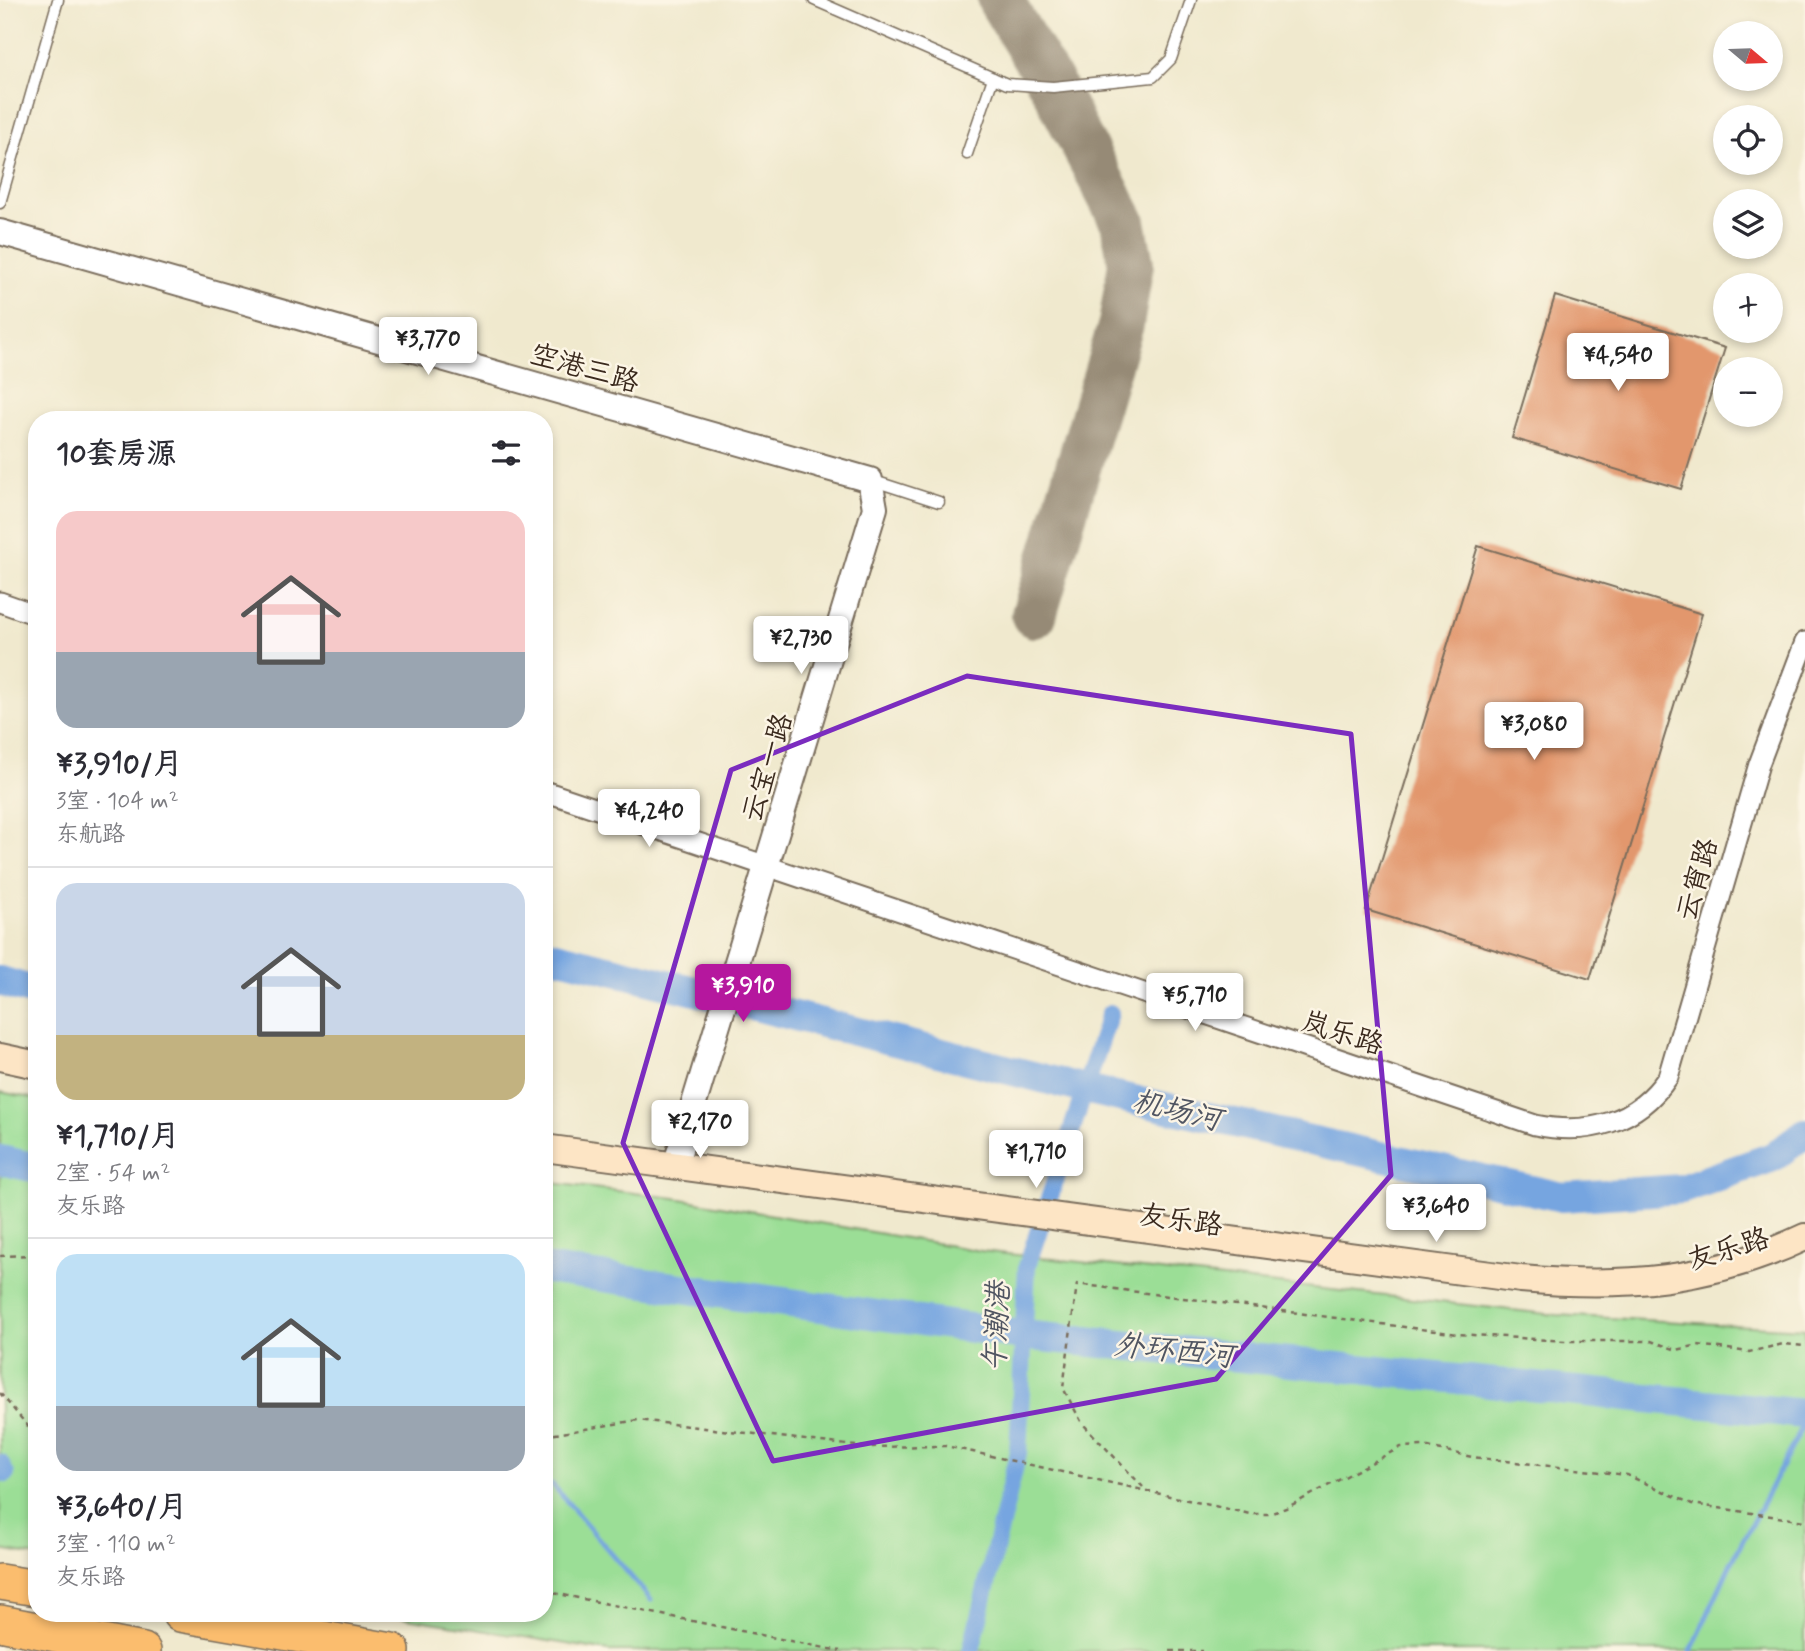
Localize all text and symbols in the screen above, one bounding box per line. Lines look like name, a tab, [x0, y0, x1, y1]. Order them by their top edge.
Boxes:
north arrow	[1713, 21, 1783, 91]
map controls	[1713, 21, 1783, 427]
button: locate	[1713, 105, 1783, 175]
button: layers	[1713, 189, 1783, 259]
button: +	[1713, 273, 1783, 343]
pin: ¥3,770	[371, 318, 485, 377]
text: ¥3,770	[395, 325, 461, 355]
pin: ¥4,540	[1561, 334, 1675, 393]
street label: 空港三路	[525, 336, 643, 403]
text: ¥4,540	[1583, 341, 1653, 371]
button: −	[1713, 357, 1783, 427]
icon: filters	[487, 434, 525, 472]
text: 10套房源	[56, 435, 177, 474]
icon: home	[228, 557, 354, 683]
pin: ¥2,730	[744, 616, 858, 676]
text: ¥2,730	[769, 624, 833, 654]
pin: ¥3,080	[1477, 702, 1591, 762]
street label: 云宝一路	[734, 709, 802, 827]
text: ¥3,080	[1500, 710, 1568, 740]
text: ¥3,910/月	[56, 745, 183, 784]
text: 3室 · 104 m²	[56, 787, 179, 817]
pin: ¥4,240	[592, 790, 706, 849]
text: ¥4,240	[614, 797, 684, 827]
text: 东航路	[56, 820, 125, 850]
street label: 云宵路	[1669, 834, 1728, 925]
icon: home	[228, 929, 354, 1055]
pin: ¥3,910	[686, 964, 800, 1024]
text: ¥3,910	[711, 972, 775, 1002]
pin: ¥5,710	[1138, 974, 1252, 1033]
text: ¥5,710	[1162, 981, 1228, 1011]
street label: 岚乐路	[1297, 1004, 1388, 1065]
water label: 机场河	[1128, 1082, 1230, 1142]
pin: ¥2,170	[643, 1100, 757, 1160]
text: ¥2,170	[667, 1108, 733, 1138]
text: ¥1,710/月	[56, 1117, 180, 1156]
pin: ¥1,710	[979, 1130, 1093, 1190]
text: ¥1,710	[1005, 1138, 1067, 1168]
text: 2室 · 54 m²	[56, 1159, 170, 1189]
pin: ¥3,640	[1379, 1184, 1493, 1244]
text: 友乐路	[56, 1192, 125, 1222]
text: ¥3,640	[1402, 1192, 1470, 1222]
street label: 友乐路	[1136, 1197, 1225, 1246]
street label: 友乐路	[1683, 1220, 1774, 1280]
water label: 午潮港	[976, 1278, 1019, 1373]
icon: home	[228, 1300, 354, 1426]
water label: 外环西河	[1112, 1326, 1241, 1378]
text: ¥3,640/月	[56, 1488, 187, 1527]
text: 3室 · 110 m²	[56, 1530, 176, 1560]
text: 友乐路	[56, 1563, 125, 1593]

